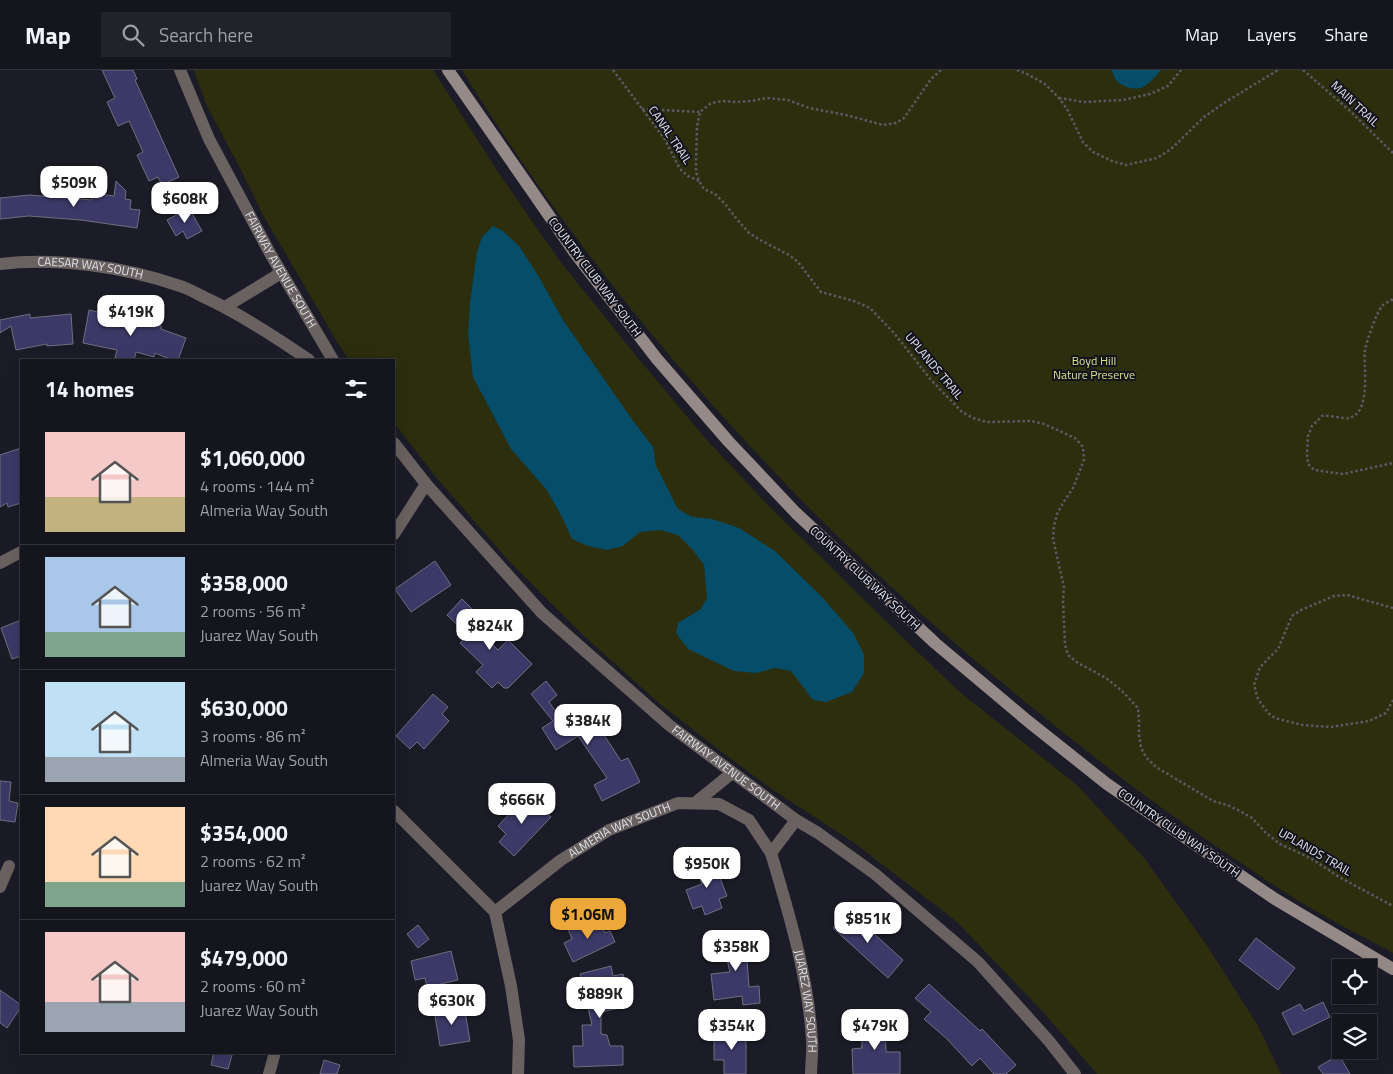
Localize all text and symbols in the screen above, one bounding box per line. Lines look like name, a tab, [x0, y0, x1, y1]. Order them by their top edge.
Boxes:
search box	[101, 12, 451, 57]
text: Map	[25, 17, 71, 53]
text: Search here	[159, 20, 253, 49]
icon: search	[119, 21, 147, 49]
text: Map	[1185, 21, 1219, 48]
text: Layers	[1247, 21, 1296, 48]
text: Share	[1324, 21, 1368, 48]
street label: MAIN TRAIL	[1327, 76, 1384, 131]
street label: CANAL TRAIL	[644, 102, 697, 168]
pin: $509K	[39, 166, 109, 208]
text: $509K	[51, 170, 97, 194]
pin: $608K	[150, 182, 220, 224]
text: $608K	[162, 186, 208, 210]
street label: FAIRWAY AVENUE SOUTH	[240, 208, 322, 331]
street label: COUNTRY CLUB WAY SOUTH	[544, 213, 647, 340]
street label: CAESAR WAY SOUTH	[38, 252, 145, 284]
pin: $419K	[96, 294, 166, 337]
text: $419K	[108, 299, 154, 323]
street label: UPLANDS TRAIL	[901, 328, 968, 403]
park label: Boyd Hill Nature Preserve	[1053, 351, 1135, 384]
text: 14 homes	[45, 373, 134, 405]
icon: filters	[342, 375, 370, 403]
text: $1,060,000	[200, 442, 305, 474]
icon: home	[85, 452, 145, 512]
text: 4 rooms · 144 m²	[200, 474, 314, 498]
text: Almeria Way South	[200, 498, 328, 522]
street label: COUNTRY CLUB WAY SOUTH	[806, 521, 925, 634]
text: $358,000	[200, 567, 288, 599]
icon: home	[85, 577, 145, 637]
text: 2 rooms · 56 m²	[200, 599, 305, 623]
pin: $824K	[455, 608, 525, 651]
text: $824K	[467, 613, 513, 637]
text: Juarez Way South	[200, 623, 318, 647]
text: $630,000	[200, 692, 288, 724]
icon: home	[85, 702, 145, 762]
pin: $384K	[553, 704, 623, 746]
text: $384K	[565, 708, 611, 732]
street label: FAIRWAY AVENUE SOUTH	[668, 720, 785, 814]
text: 3 rooms · 86 m²	[200, 724, 305, 748]
text: Almeria Way South	[200, 748, 328, 772]
pin: $666K	[487, 782, 557, 825]
street label: COUNTRY CLUB WAY SOUTH	[1114, 783, 1244, 882]
text: $666K	[499, 787, 545, 811]
street label: ALMERIA WAY SOUTH	[564, 797, 673, 862]
text: $354,000	[200, 817, 288, 849]
street label: UPLANDS TRAIL	[1275, 823, 1356, 880]
icon: home	[85, 827, 145, 887]
pin: $950K	[672, 846, 742, 889]
text: 2 rooms · 62 m²	[200, 849, 305, 873]
text: $950K	[684, 851, 730, 875]
text: Juarez Way South	[200, 873, 318, 897]
pin: $1.06M	[547, 898, 629, 940]
text: $1.06M	[561, 902, 615, 926]
pin: $851K	[833, 902, 903, 944]
text: $851K	[845, 906, 891, 930]
pin: $358K	[701, 930, 771, 972]
text: $358K	[713, 934, 759, 958]
text: $479,000	[200, 942, 288, 974]
street label: JUAREZ WAY SOUTH	[789, 948, 822, 1053]
icon: home	[85, 952, 145, 1012]
map controls	[1332, 959, 1377, 1059]
button: locate	[1332, 959, 1377, 1004]
text: 2 rooms · 60 m²	[200, 974, 305, 998]
pin: $889K	[565, 976, 635, 1019]
text: $889K	[577, 981, 623, 1005]
pin: $630K	[417, 984, 487, 1026]
text: $630K	[429, 988, 475, 1012]
text: Juarez Way South	[200, 998, 318, 1022]
pin: $354K	[697, 1008, 767, 1051]
pin: $479K	[840, 1008, 910, 1051]
text: $354K	[709, 1013, 755, 1037]
text: $479K	[852, 1013, 898, 1037]
button: layers	[1332, 1014, 1377, 1059]

